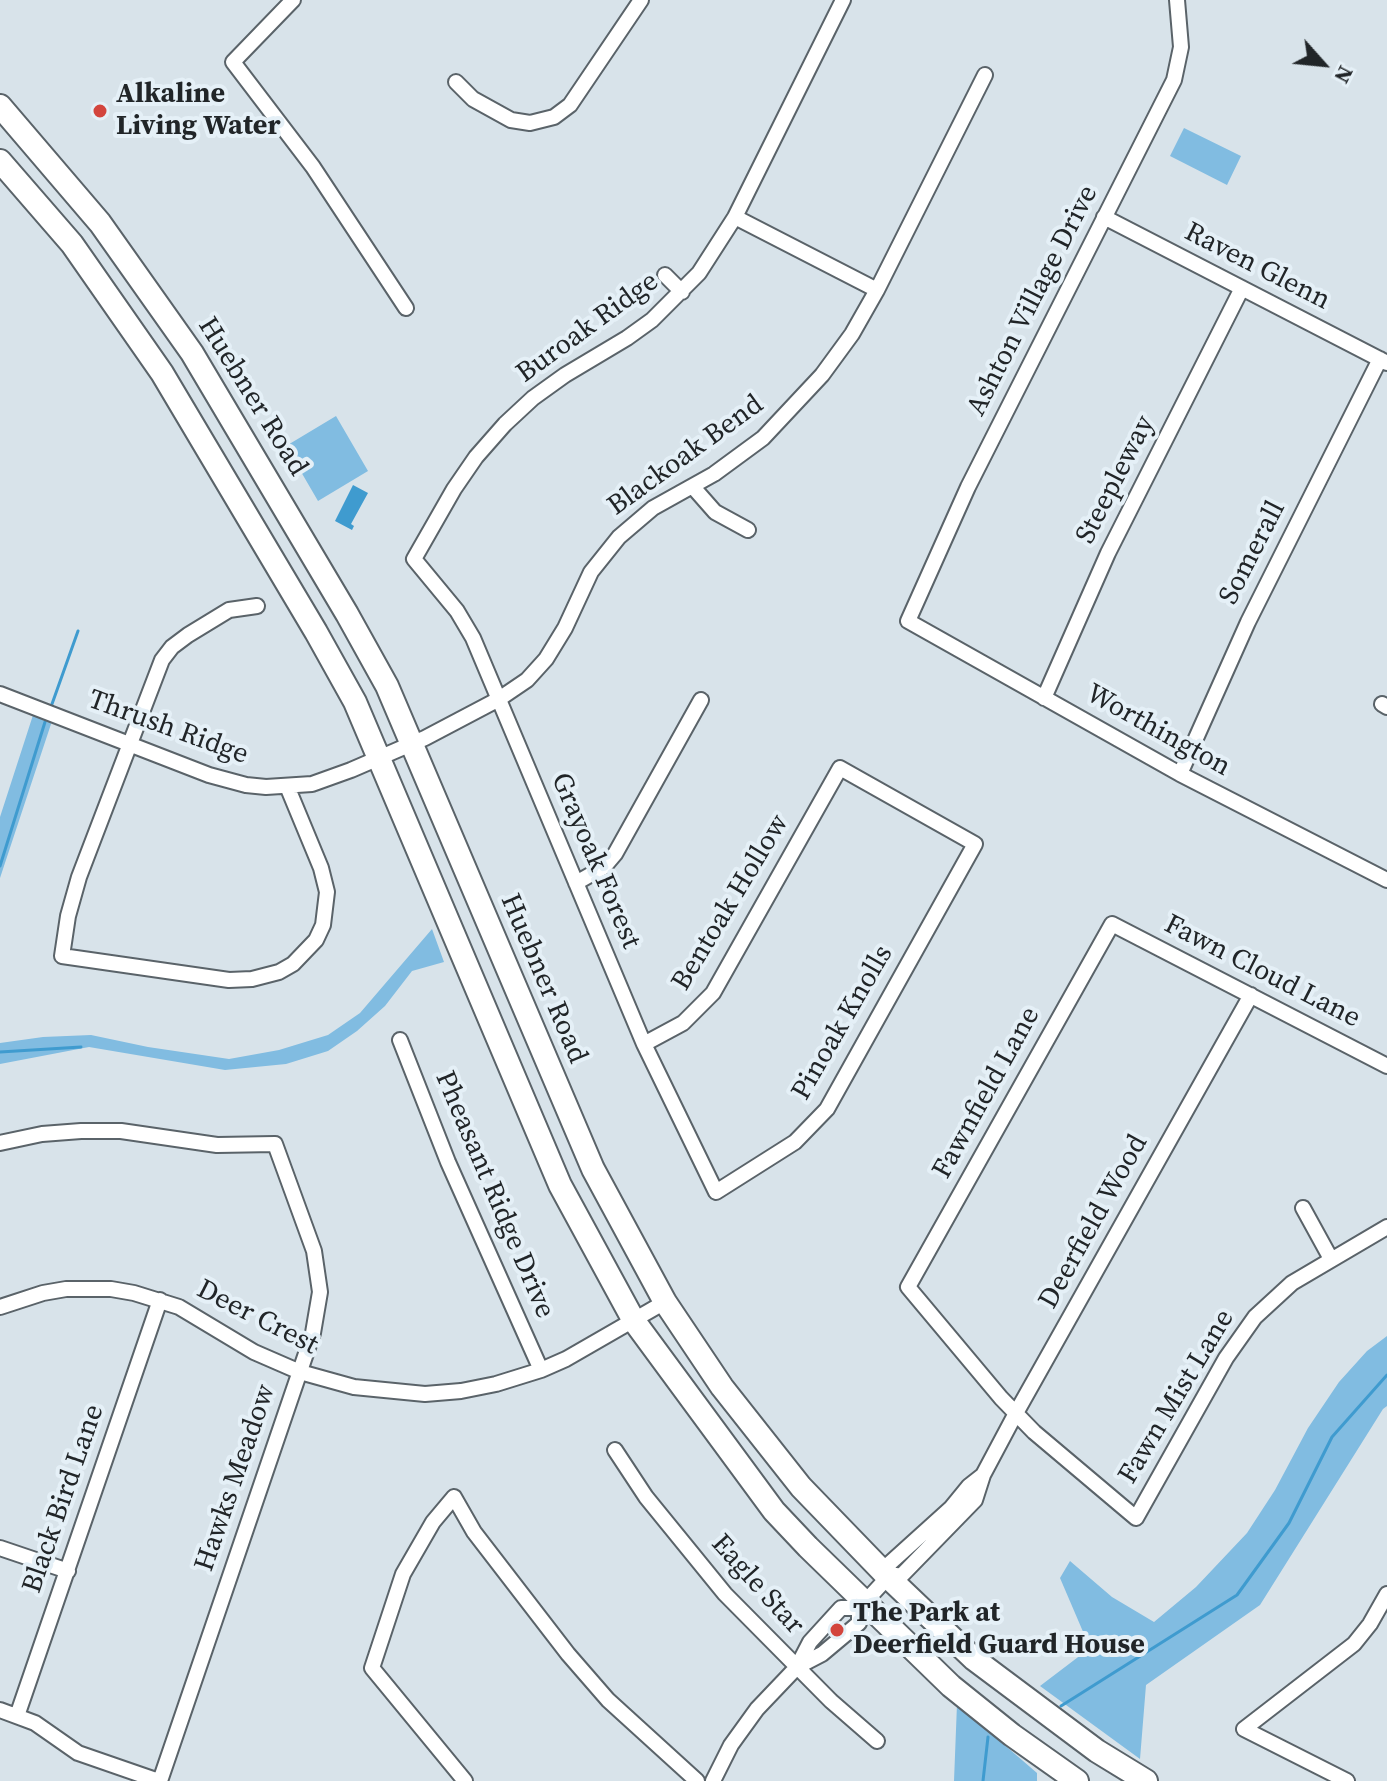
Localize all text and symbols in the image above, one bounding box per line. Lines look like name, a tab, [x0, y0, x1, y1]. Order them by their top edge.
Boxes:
north arrow	[1283, 24, 1363, 104]
text: N	[1327, 61, 1361, 89]
place label: Alkaline Living Water	[116, 78, 280, 144]
marker: Alkaline Living Water	[91, 102, 109, 120]
street label: Ashton Village Drive	[960, 180, 1106, 422]
street label: Raven Glenn	[1179, 216, 1335, 318]
street label: Buroak Ridge	[511, 265, 665, 391]
street label: Huebner Road	[190, 311, 314, 483]
street label: Blackoak Bend	[602, 388, 770, 524]
street label: Steepleway	[1069, 410, 1163, 550]
street label: Somerall	[1213, 496, 1293, 610]
street label: Worthington	[1080, 678, 1236, 784]
street label: Thrush Ridge	[83, 684, 253, 772]
street label: Grayoak Forest	[543, 768, 647, 954]
street label: Bentoak Hollow	[665, 809, 797, 997]
street label: Huebner Road	[492, 889, 594, 1069]
street label: Fawn Cloud Lane	[1158, 908, 1366, 1036]
street label: Pinoak Knolls	[785, 940, 901, 1106]
street label: Fawnfield Lane	[926, 1001, 1048, 1185]
street label: Pheasant Ridge Drive	[427, 1066, 561, 1324]
street label: Deerfield Wood	[1032, 1129, 1156, 1315]
street label: Deer Crest	[191, 1273, 323, 1363]
street label: Fawn Mist Lane	[1112, 1304, 1242, 1490]
street label: Hawks Meadow	[188, 1380, 284, 1576]
street label: Black Bird Lane	[16, 1400, 112, 1598]
street label: Eagle Star	[703, 1528, 811, 1642]
place label: The Park at Deerfield Guard House	[853, 1597, 1145, 1663]
marker: The Park at Deerfield Guard House	[828, 1621, 846, 1639]

